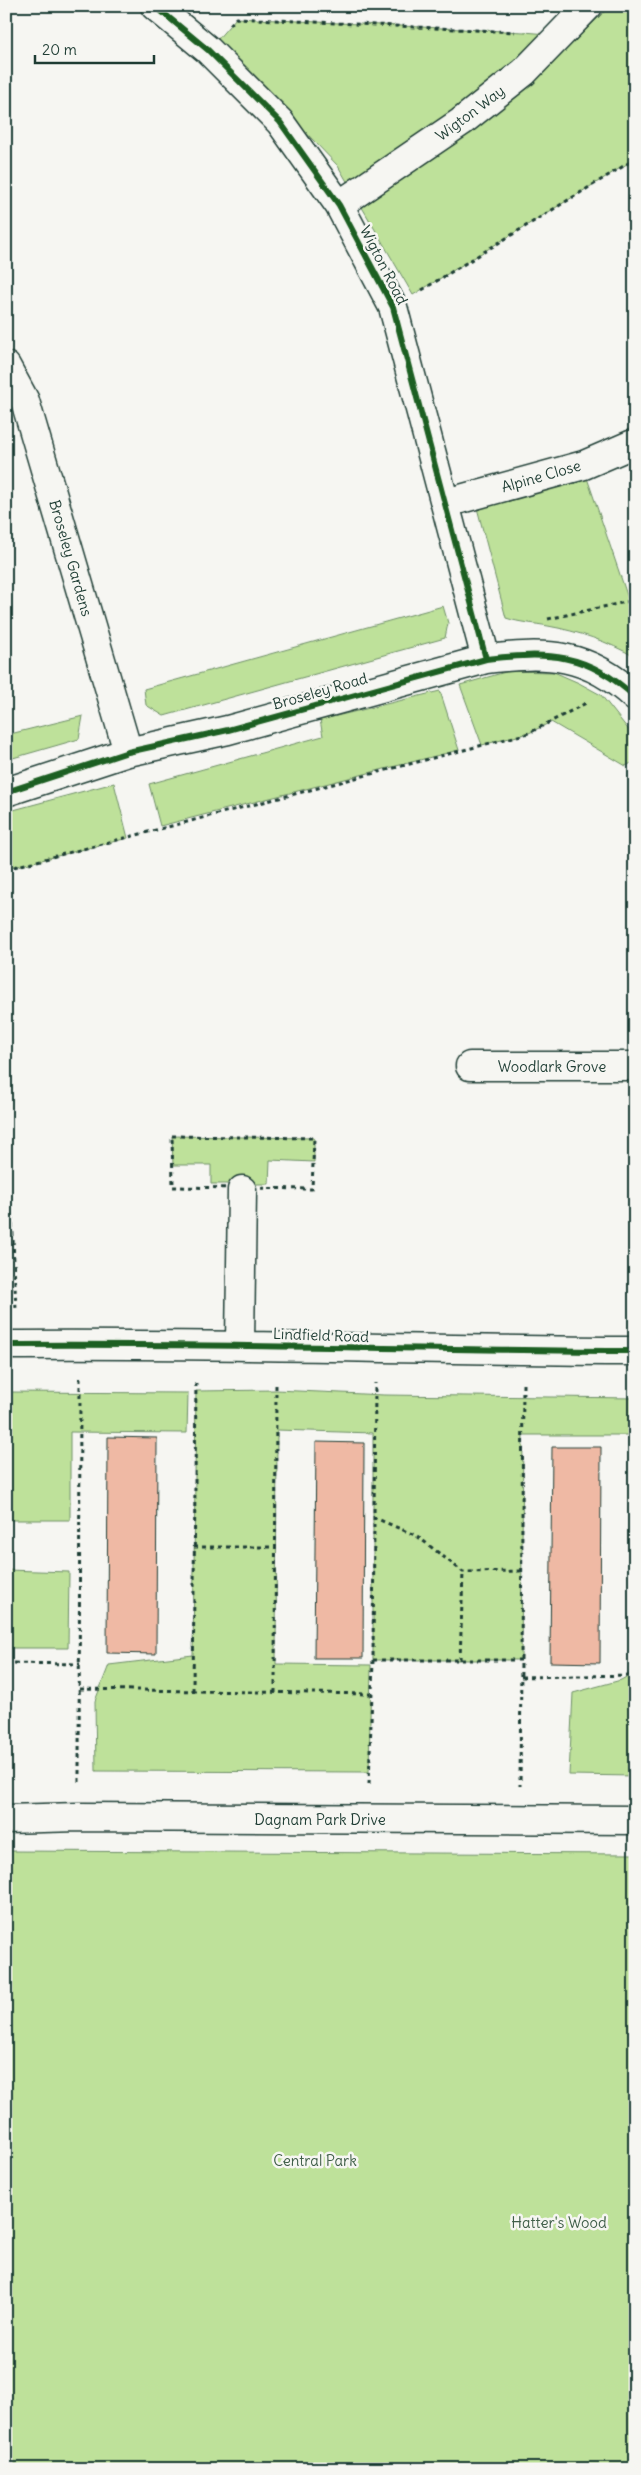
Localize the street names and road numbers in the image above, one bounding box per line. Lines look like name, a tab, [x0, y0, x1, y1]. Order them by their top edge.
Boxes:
street label: Wigton Way	[432, 81, 508, 145]
street label: Wigton Road	[356, 222, 412, 308]
street label: Alpine Close	[499, 456, 583, 496]
street label: Broseley Gardens	[45, 498, 97, 619]
street label: Broseley Road	[270, 668, 370, 714]
street label: Woodlark Grove	[498, 1057, 606, 1076]
street label: Lindfield Road	[273, 1324, 370, 1346]
street label: Dagnam Park Drive	[254, 1810, 386, 1829]

